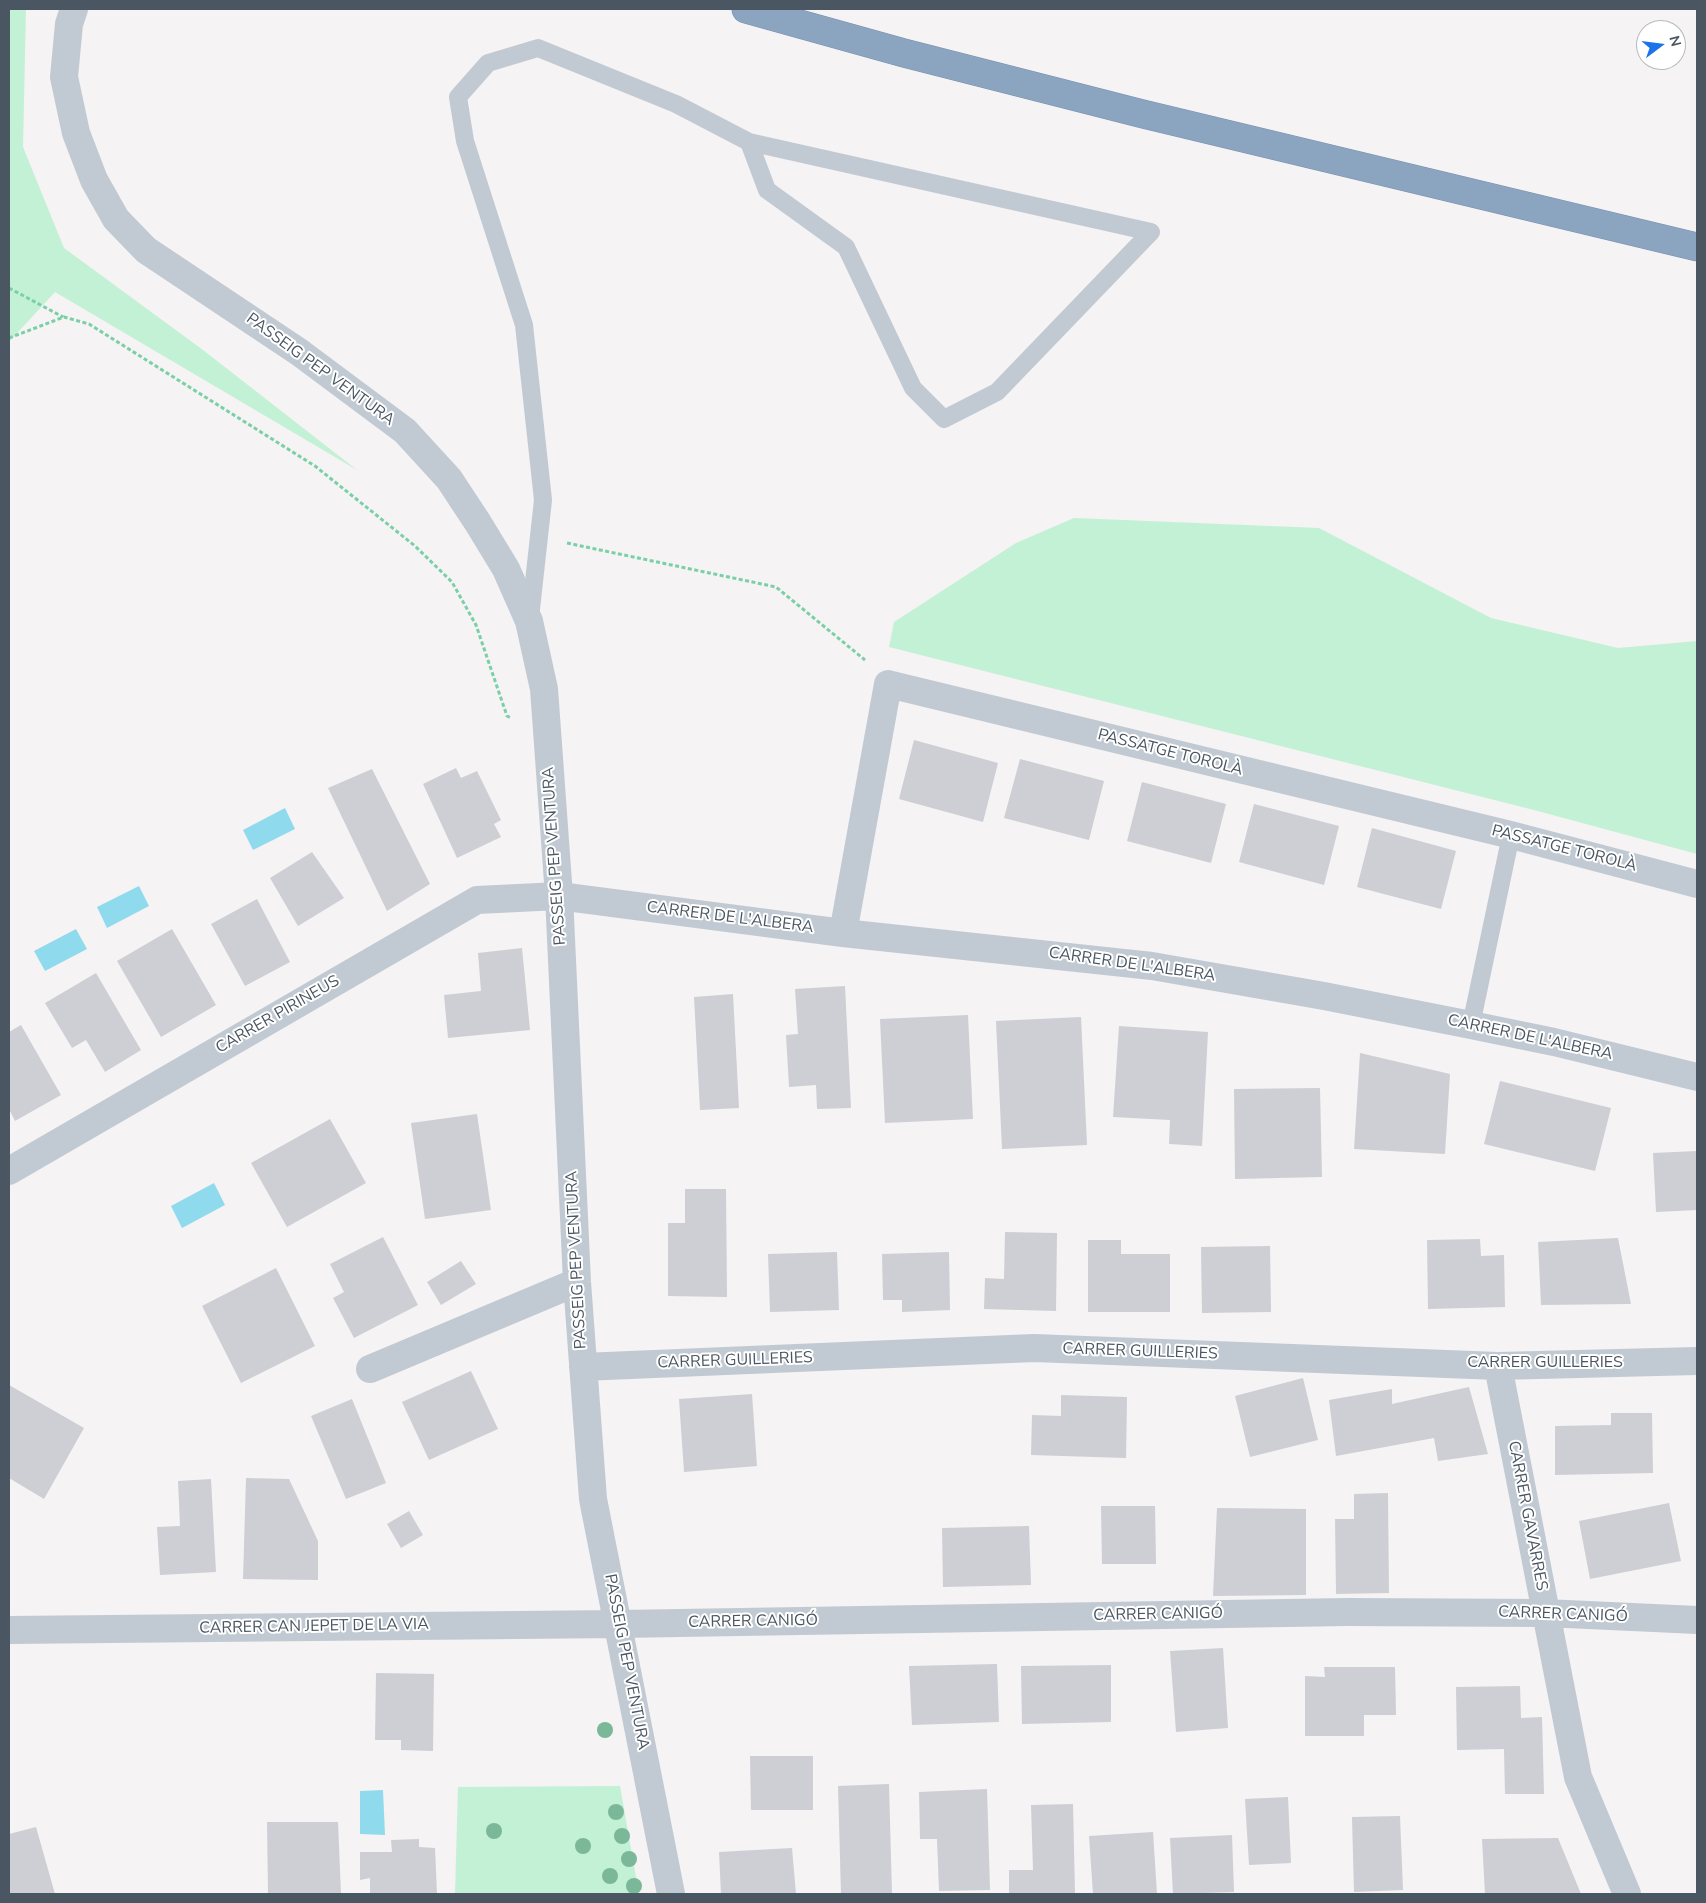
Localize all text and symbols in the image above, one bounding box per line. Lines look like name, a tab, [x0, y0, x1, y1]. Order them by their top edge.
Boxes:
north arrow	[1636, 20, 1686, 70]
text: N	[1664, 34, 1686, 49]
street label: PASSEIG PEP VENTURA	[242, 310, 398, 430]
street label: PASSATGE TOROLÀ	[1096, 726, 1244, 780]
street label: PASSEIG PEP VENTURA	[539, 766, 571, 946]
street label: PASSATGE TOROLÀ	[1490, 822, 1638, 876]
street label: CARRER DE L'ALBERA	[645, 898, 815, 938]
street label: CARRER DE L'ALBERA	[1048, 944, 1216, 986]
street label: CARRER PIRINEUS	[213, 972, 343, 1058]
street label: CARRER DE L'ALBERA	[1446, 1011, 1614, 1065]
street label: PASSEIG PEP VENTURA	[563, 1170, 591, 1350]
street label: CARRER GUILLERIES	[1062, 1340, 1218, 1364]
street label: CARRER GUILLERIES	[657, 1349, 813, 1373]
street label: CARRER GUILLERIES	[1467, 1353, 1623, 1373]
street label: CARRER GAVARRES	[1503, 1439, 1551, 1593]
street label: PASSEIG PEP VENTURA	[600, 1572, 652, 1752]
street label: CARRER CANIGÓ	[1498, 1603, 1628, 1627]
street label: CARRER CANIGÓ	[1093, 1604, 1223, 1626]
street label: CARRER CANIGÓ	[688, 1611, 818, 1633]
street label: CARRER CAN JEPET DE LA VIA	[199, 1615, 429, 1639]

